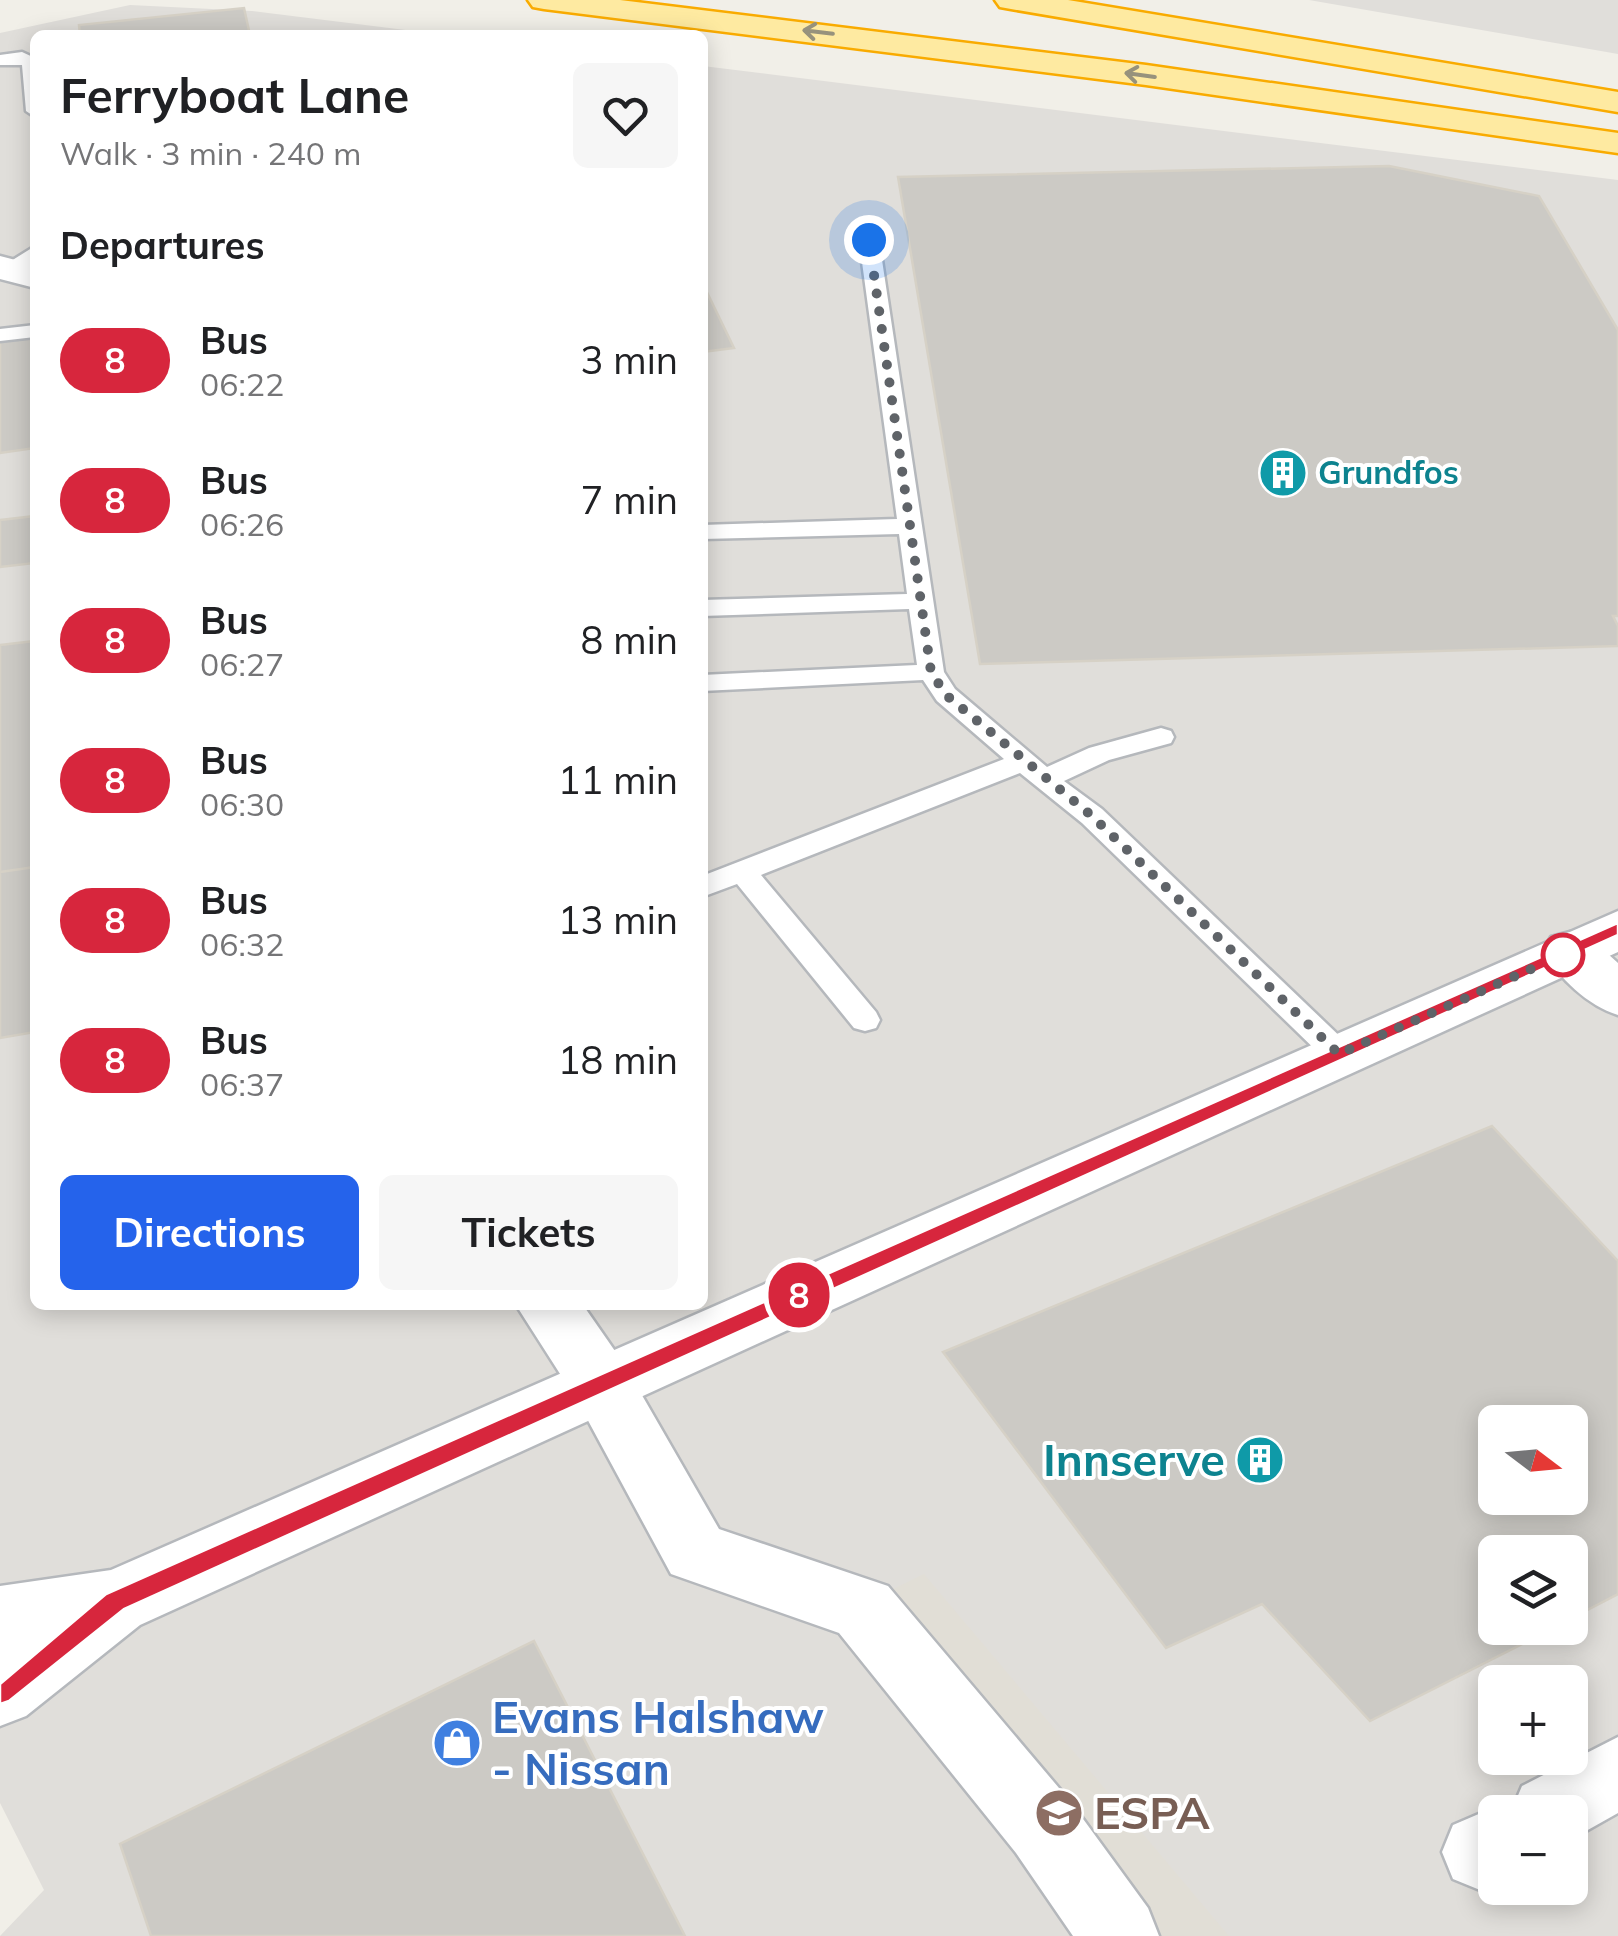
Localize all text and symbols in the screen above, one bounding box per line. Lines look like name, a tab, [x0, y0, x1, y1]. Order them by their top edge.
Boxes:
one-way arrow	[802, 22, 835, 41]
button: heart	[573, 63, 678, 168]
text: Ferryboat Lane	[60, 65, 409, 125]
one-way arrow	[1125, 65, 1157, 83]
text: Walk · 3 min · 240 m	[60, 133, 361, 173]
your location	[844, 215, 894, 265]
text: Departures	[60, 221, 264, 269]
text: Bus	[200, 316, 268, 364]
text: 3 min	[581, 336, 678, 384]
text: 8	[104, 338, 126, 382]
text: 06:22	[200, 364, 284, 404]
building icon: Grundfos	[1257, 447, 1309, 499]
place label: Grundfos	[1318, 452, 1459, 492]
text: Bus	[200, 456, 268, 504]
text: 7 min	[581, 476, 678, 524]
text: 8	[104, 478, 126, 522]
text: 06:26	[200, 504, 284, 544]
text: Bus	[200, 596, 268, 644]
text: 8 min	[581, 616, 678, 664]
text: 8	[104, 618, 126, 662]
text: 06:27	[200, 644, 284, 684]
text: Bus	[200, 736, 268, 784]
text: 11 min	[558, 756, 678, 804]
text: 8	[104, 758, 126, 802]
text: 06:30	[200, 784, 284, 824]
text: Bus	[200, 876, 268, 924]
text: 13 min	[558, 896, 678, 944]
text: 8	[104, 898, 126, 942]
text: 06:32	[200, 924, 284, 964]
unlabelled marker	[1542, 934, 1584, 976]
text: Bus	[200, 1016, 268, 1064]
text: 18 min	[558, 1036, 678, 1084]
text: 8	[104, 1038, 126, 1082]
text: 06:37	[200, 1064, 284, 1104]
button: Directions	[60, 1175, 359, 1290]
button: Tickets	[379, 1175, 678, 1290]
line badge: 8	[766, 1262, 832, 1328]
text: 8	[788, 1273, 810, 1317]
north arrow	[1478, 1405, 1588, 1515]
map controls	[1478, 1405, 1588, 1905]
place label: Innserve	[1043, 1431, 1225, 1487]
building icon: Innserve	[1234, 1434, 1286, 1486]
button: layers	[1478, 1535, 1588, 1645]
button: +	[1478, 1665, 1588, 1775]
place label: Evans Halshaw - Nissan	[492, 1688, 824, 1796]
shop icon: Evans Halshaw - Nissan	[431, 1717, 483, 1769]
place label: ESPA	[1094, 1784, 1210, 1840]
school or university icon: ESPA	[1033, 1787, 1085, 1839]
button: −	[1478, 1795, 1588, 1905]

